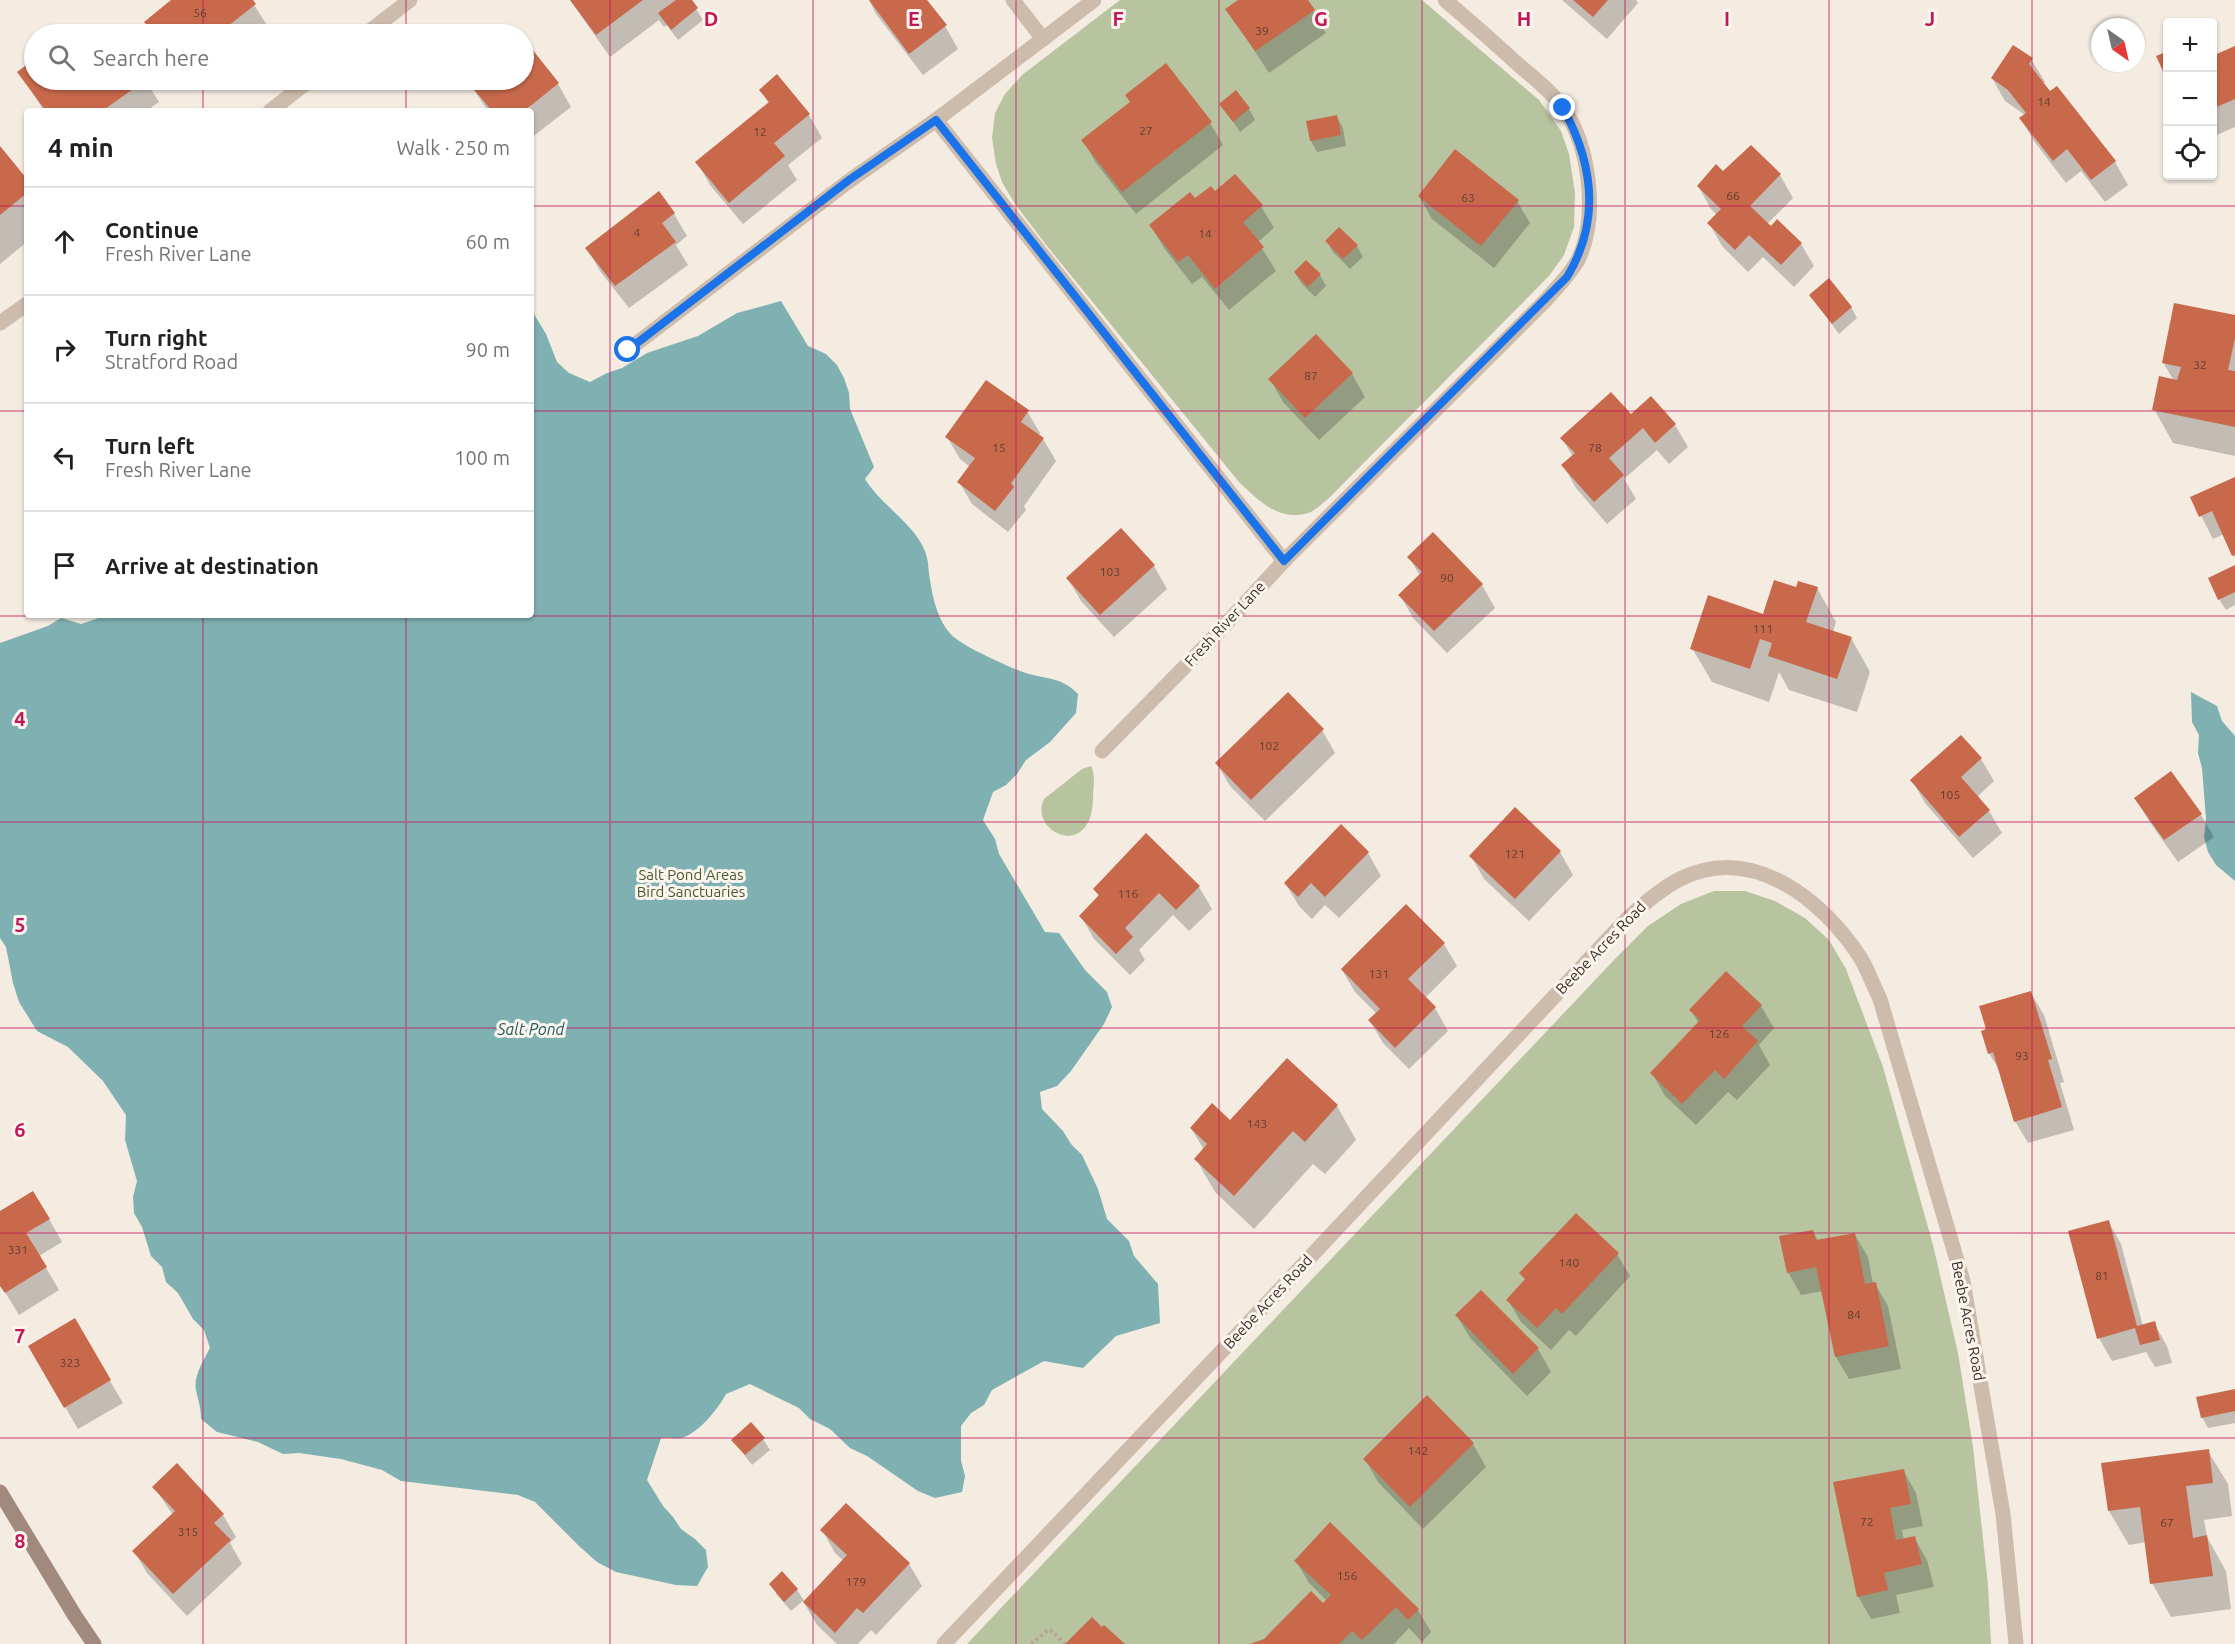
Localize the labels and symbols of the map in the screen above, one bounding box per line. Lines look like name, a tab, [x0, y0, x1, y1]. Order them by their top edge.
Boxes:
house number: 56	[193, 6, 207, 19]
text: D	[704, 7, 718, 30]
text: E	[908, 7, 920, 30]
text: F	[1112, 7, 1124, 30]
text: G	[1314, 7, 1328, 30]
text: H	[1517, 7, 1531, 30]
text: I	[1724, 7, 1730, 30]
text: J	[1925, 7, 1935, 30]
north arrow	[2091, 18, 2145, 72]
house number: 39	[1255, 24, 1269, 37]
route end	[1549, 94, 1575, 120]
house number: 14	[2037, 95, 2051, 108]
house number: 27	[1139, 124, 1153, 137]
house number: 12	[753, 125, 767, 138]
house number: 66	[1726, 189, 1740, 202]
house number: 63	[1461, 191, 1475, 204]
house number: 4	[634, 226, 641, 239]
house number: 14	[1198, 227, 1212, 240]
route start	[614, 336, 640, 362]
house number: 32	[2193, 358, 2207, 371]
house number: 87	[1304, 369, 1318, 382]
house number: 15	[992, 441, 1006, 454]
house number: 78	[1588, 441, 1602, 454]
house number: 103	[1100, 565, 1120, 578]
house number: 90	[1440, 571, 1454, 584]
street label: Fresh River Lane	[1181, 578, 1268, 670]
house number: 111	[1753, 622, 1773, 635]
text: 4	[14, 707, 26, 730]
house number: 102	[1259, 739, 1279, 752]
house number: 105	[1940, 788, 1960, 801]
house number: 121	[1505, 847, 1525, 860]
park label: Salt Pond Areas Bird Sanctuaries	[637, 866, 745, 900]
house number: 116	[1118, 887, 1138, 900]
street label: Beebe Acres Road	[1552, 898, 1649, 997]
text: 5	[14, 913, 26, 936]
house number: 131	[1369, 967, 1389, 980]
water label: Salt Pond	[497, 1020, 566, 1038]
house number: 126	[1709, 1027, 1729, 1040]
house number: 93	[2015, 1049, 2029, 1062]
house number: 143	[1247, 1117, 1267, 1130]
text: 6	[14, 1118, 26, 1141]
house number: 331	[8, 1243, 28, 1256]
street label: Beebe Acres Road	[1220, 1251, 1315, 1352]
house number: 140	[1559, 1256, 1579, 1269]
street label: Beebe Acres Road	[1949, 1260, 1988, 1382]
house number: 81	[2095, 1269, 2109, 1282]
house number: 84	[1847, 1308, 1861, 1321]
text: 7	[14, 1324, 26, 1347]
house number: 323	[60, 1356, 80, 1369]
house number: 142	[1408, 1444, 1428, 1457]
house number: 72	[1860, 1515, 1874, 1528]
house number: 67	[2160, 1516, 2174, 1529]
house number: 315	[178, 1525, 198, 1538]
text: 8	[14, 1529, 26, 1552]
house number: 156	[1337, 1569, 1357, 1582]
house number: 179	[846, 1575, 866, 1588]

